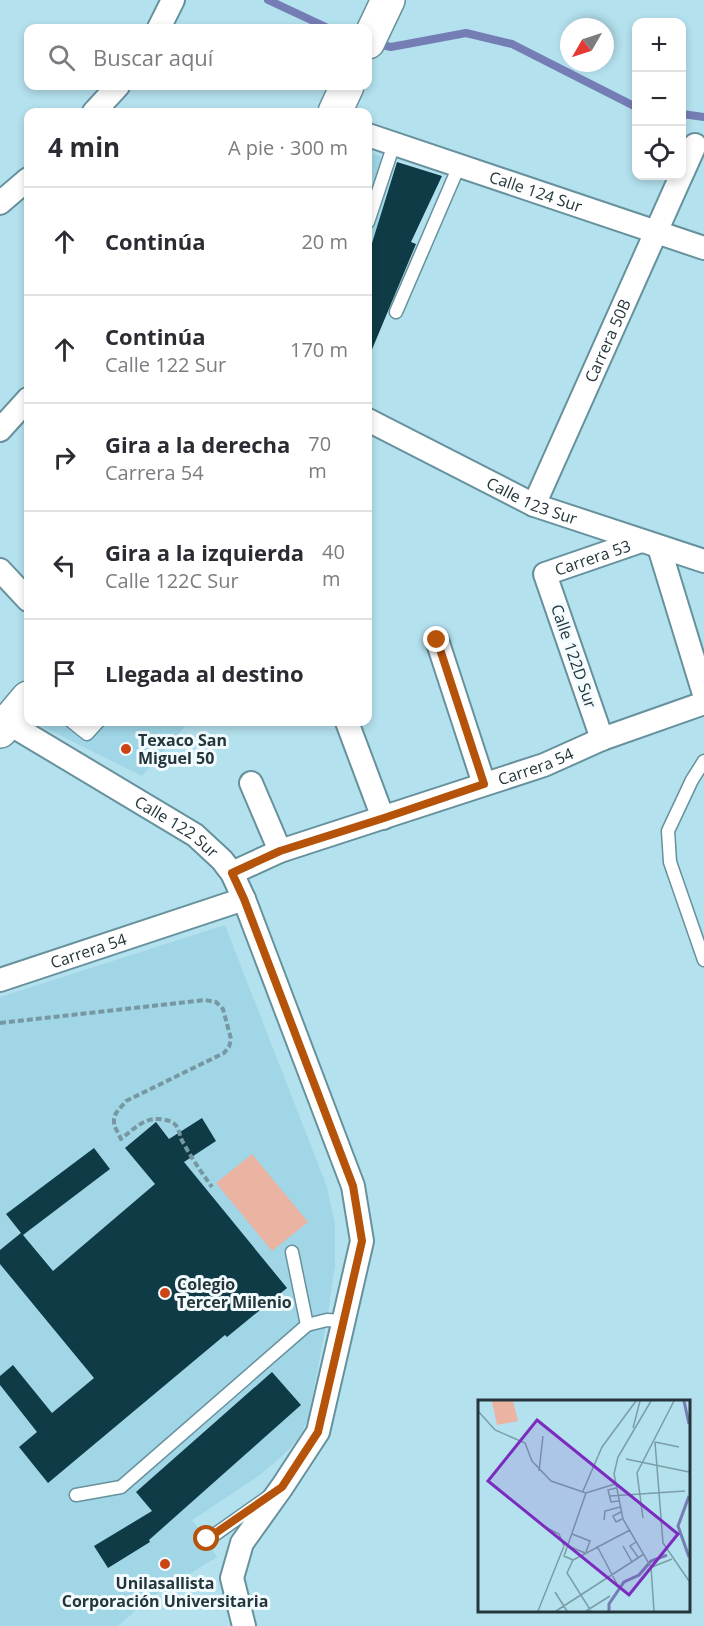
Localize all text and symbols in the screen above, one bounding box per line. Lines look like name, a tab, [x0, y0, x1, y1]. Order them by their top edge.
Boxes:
north arrow	[560, 18, 614, 72]
map controls	[632, 18, 686, 180]
button: +	[632, 18, 686, 72]
search box	[24, 24, 372, 90]
icon: search	[45, 41, 78, 74]
text: Buscar aquí	[93, 42, 213, 72]
button: −	[632, 72, 686, 126]
button: locate	[632, 126, 686, 180]
text: 4 min	[48, 129, 120, 165]
text: A pie · 300 m	[228, 134, 348, 161]
street label: Calle 124 Sur	[486, 166, 586, 217]
icon: ahead	[48, 225, 81, 258]
text: Continúa	[105, 226, 206, 256]
text: 20 m	[301, 228, 348, 255]
street label: Carrera 50B	[579, 295, 636, 386]
text: Continúa	[105, 321, 206, 351]
icon: ahead	[48, 333, 81, 366]
text: 170 m	[290, 336, 348, 363]
text: Calle 122 Sur	[105, 351, 226, 378]
text: Gira a la derecha	[105, 429, 290, 459]
text: 70 m	[308, 430, 331, 484]
icon: right	[48, 441, 81, 474]
text: Carrera 54	[105, 459, 204, 486]
street label: Calle 123 Sur	[483, 472, 581, 530]
street label: Carrera 53	[552, 534, 634, 581]
text: Gira a la izquierda	[105, 537, 304, 567]
text: 40 m	[322, 538, 345, 592]
icon: left	[48, 549, 81, 582]
text: Calle 122C Sur	[105, 567, 239, 594]
street label: Calle 122D Sur	[546, 601, 602, 711]
route end	[423, 626, 449, 652]
icon: arrive	[48, 657, 81, 690]
text: Llegada al destino	[105, 658, 304, 688]
place label: Texaco San Miguel 50	[138, 729, 227, 769]
marker: Texaco San Miguel 50	[119, 742, 133, 756]
street label: Carrera 54	[495, 742, 577, 790]
street label: Calle 122 Sur	[131, 790, 224, 863]
street label: Carrera 54	[47, 928, 129, 974]
place label: Colegio Tercer Milenio	[177, 1273, 292, 1313]
marker: Colegio Tercer Milenio	[158, 1286, 172, 1300]
inset map	[478, 1400, 689, 1611]
route start	[193, 1525, 219, 1551]
marker: Unilasallista Corporación Universitaria	[158, 1557, 172, 1571]
place label: Unilasallista Corporación Universitaria	[62, 1572, 268, 1612]

